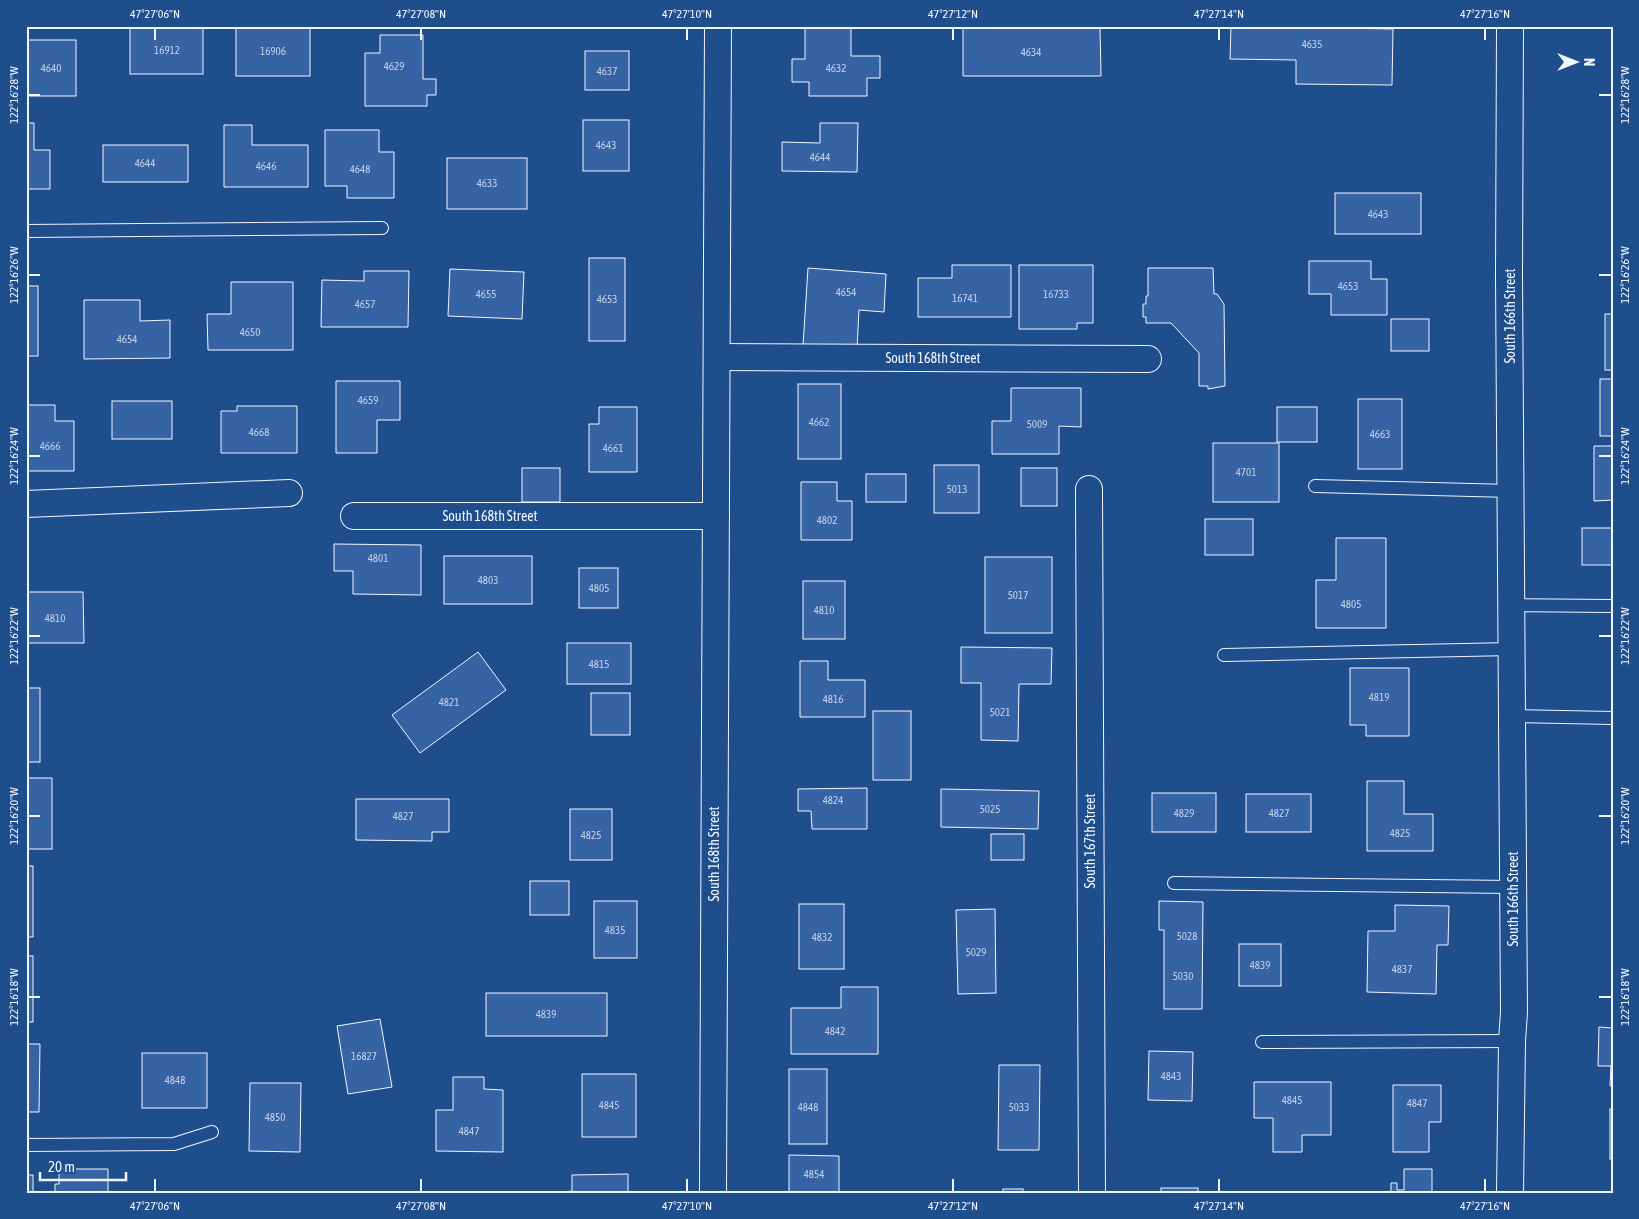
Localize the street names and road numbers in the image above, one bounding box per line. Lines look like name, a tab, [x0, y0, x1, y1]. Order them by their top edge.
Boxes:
street label: South 166th Street	[1502, 268, 1518, 364]
street label: South 168th Street	[885, 350, 981, 366]
street label: South 168th Street	[442, 508, 538, 524]
street label: South 167th Street	[1082, 793, 1098, 889]
street label: South 168th Street	[706, 806, 722, 902]
street label: South 166th Street	[1505, 851, 1521, 947]

